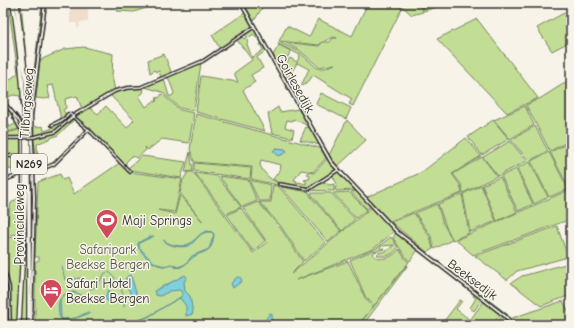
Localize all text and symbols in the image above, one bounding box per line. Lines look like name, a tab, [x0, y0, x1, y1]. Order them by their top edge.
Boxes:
street label: Goirlesedijk	[273, 51, 318, 116]
street label: Tilburgseweg	[17, 67, 36, 139]
road number: N269	[11, 154, 47, 174]
street label: Provincialeweg	[12, 184, 27, 264]
sports icon: Maji Springs	[94, 207, 120, 240]
place label: Maji Springs	[122, 213, 192, 228]
park label: Safaripark Beekse Bergen	[66, 242, 150, 272]
street label: Beeksedijk	[445, 256, 501, 303]
place label: Safari Hotel Beekse Bergen	[66, 276, 150, 306]
hotel icon: Safari Hotel Beekse Bergen	[38, 277, 64, 310]

